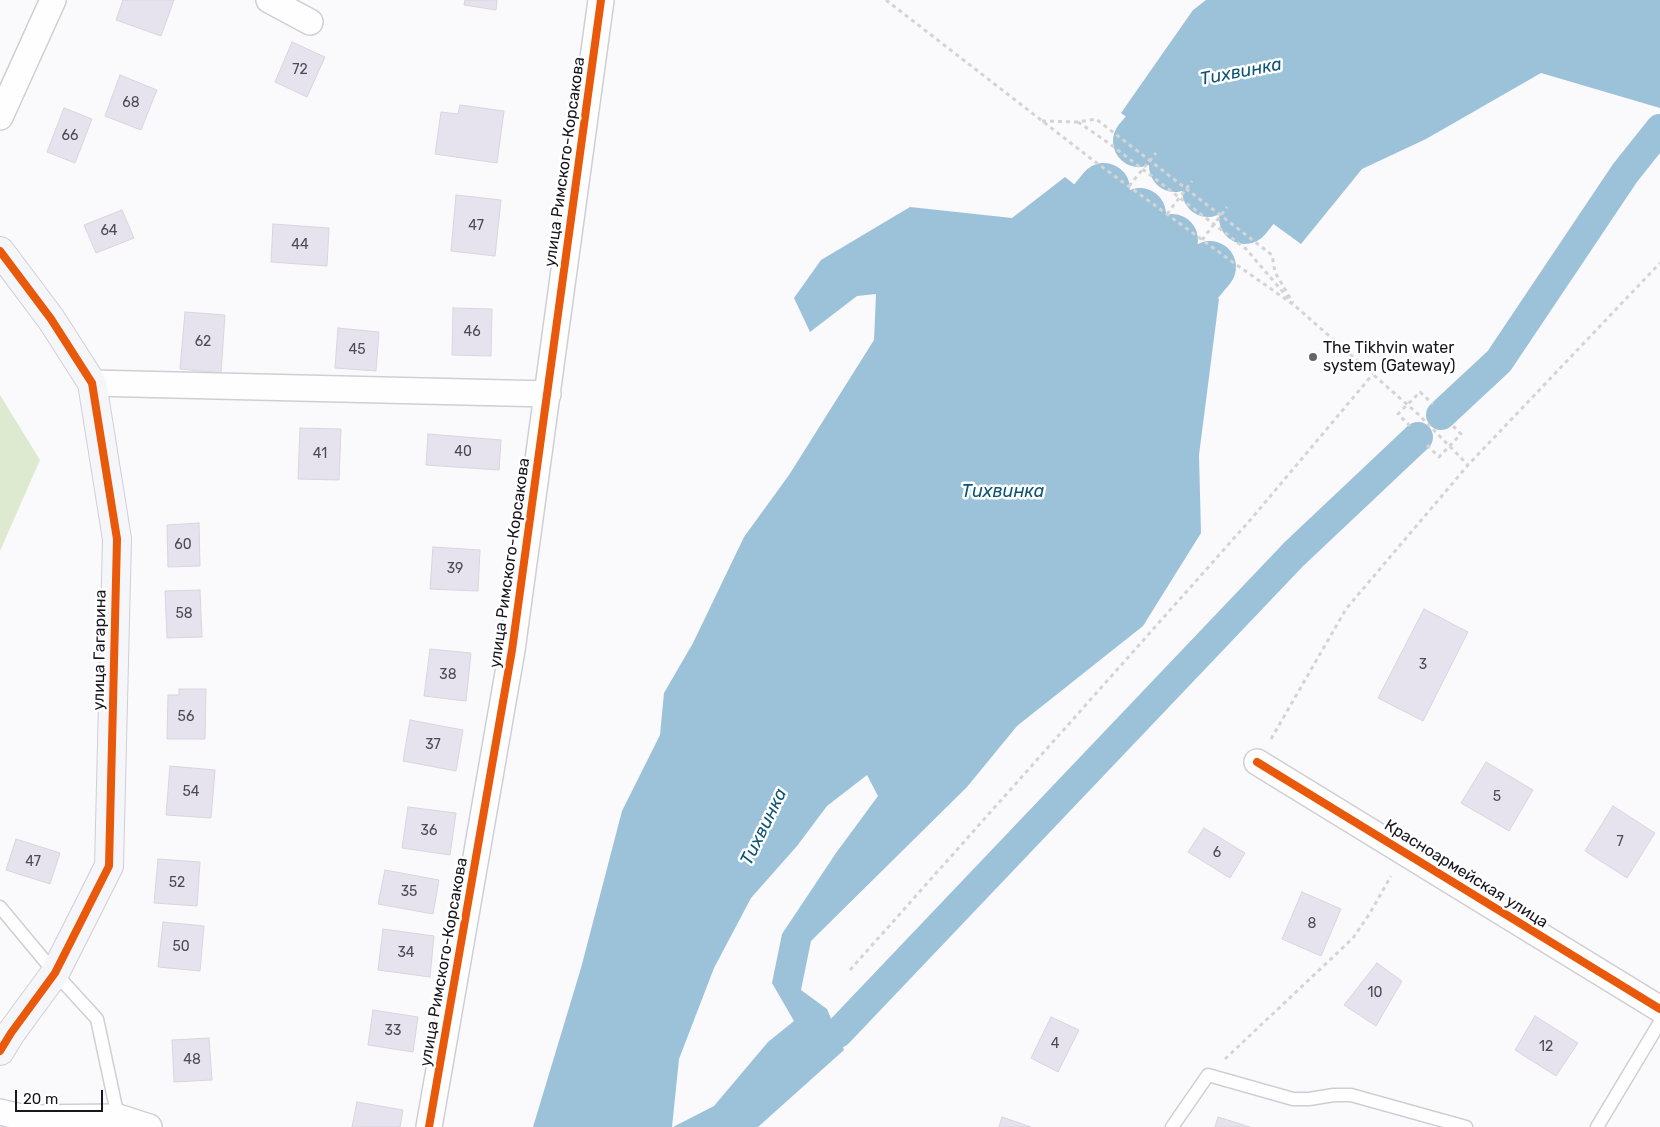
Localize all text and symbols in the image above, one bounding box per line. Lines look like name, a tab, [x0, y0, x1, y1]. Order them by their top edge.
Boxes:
water label: Тихвинка	[1198, 53, 1284, 91]
street label: улица Римского-Корсакова	[541, 56, 589, 268]
house number: 72	[292, 62, 308, 78]
house number: 68	[122, 95, 140, 111]
house number: 66	[62, 128, 78, 144]
house number: 47	[468, 218, 484, 234]
house number: 64	[100, 223, 118, 239]
house number: 44	[291, 237, 309, 253]
house number: 46	[463, 324, 481, 340]
house number: 62	[195, 334, 211, 350]
place label: The Tikhvin water system (Gateway)	[1323, 338, 1455, 376]
house number: 45	[348, 342, 366, 358]
marker: The Tikhvin water system (Gateway)	[1307, 351, 1319, 363]
house number: 40	[454, 444, 472, 460]
house number: 41	[313, 446, 327, 462]
street label: улица Римского-Корсакова	[486, 457, 534, 669]
water label: Тихвинка	[962, 481, 1044, 503]
house number: 60	[174, 537, 192, 553]
house number: 39	[447, 561, 463, 577]
street label: улица Гагарина	[89, 589, 111, 711]
house number: 58	[175, 606, 193, 622]
house number: 3	[1419, 657, 1427, 673]
house number: 38	[439, 667, 457, 683]
house number: 56	[178, 709, 194, 725]
house number: 37	[425, 737, 441, 753]
house number: 54	[182, 784, 200, 800]
water label: Тихвинка	[736, 785, 792, 869]
house number: 5	[1493, 789, 1501, 805]
street label: Красноармейская улица	[1381, 816, 1551, 932]
house number: 36	[421, 823, 437, 839]
house number: 7	[1616, 834, 1624, 850]
house number: 6	[1213, 845, 1221, 861]
house number: 47	[25, 854, 41, 870]
street label: улица Римского-Корсакова	[416, 856, 472, 1068]
house number: 52	[169, 875, 185, 891]
house number: 35	[401, 884, 417, 900]
house number: 8	[1308, 916, 1316, 932]
house number: 50	[172, 939, 190, 955]
house number: 34	[397, 945, 415, 961]
house number: 10	[1368, 985, 1382, 1001]
house number: 33	[385, 1023, 401, 1039]
house number: 4	[1051, 1036, 1059, 1052]
house number: 12	[1539, 1039, 1553, 1055]
house number: 48	[183, 1052, 201, 1068]
scale bar	[18, 1080, 105, 1112]
text: 20 m	[23, 1090, 58, 1108]

